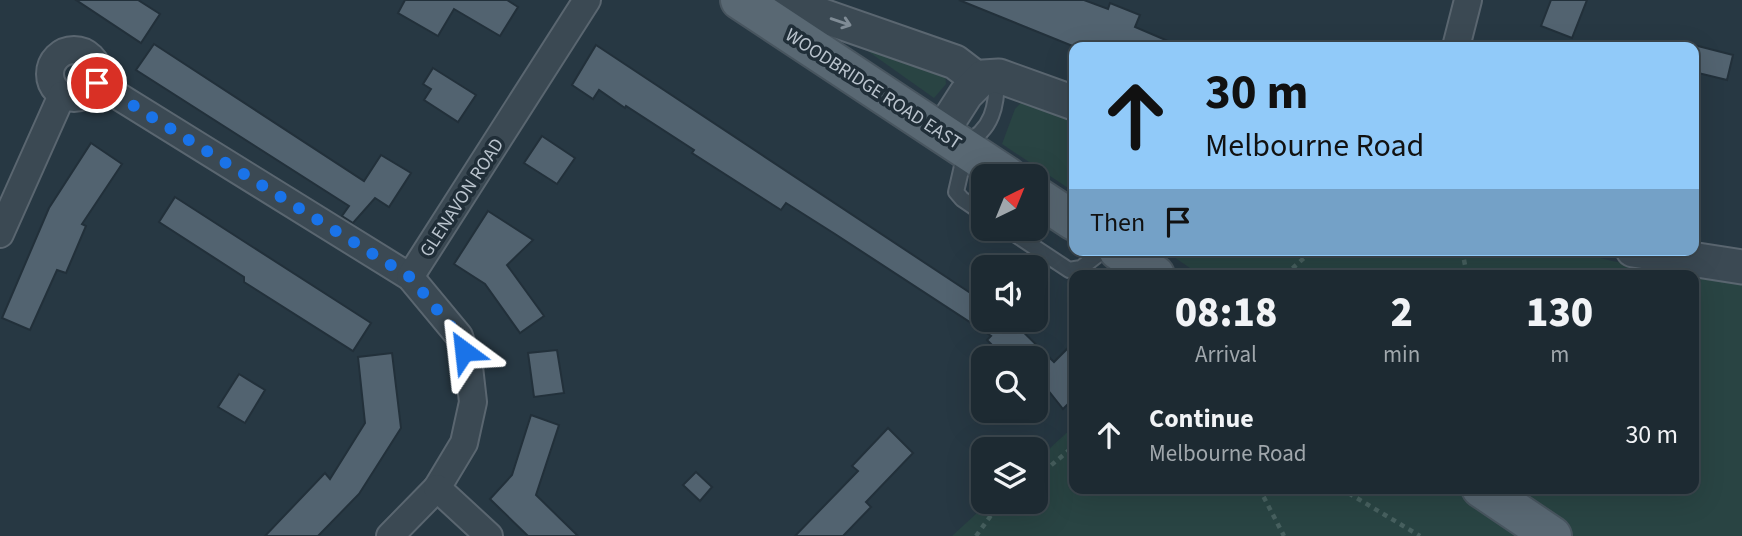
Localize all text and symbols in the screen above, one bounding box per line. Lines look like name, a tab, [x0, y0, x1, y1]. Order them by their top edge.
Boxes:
one-way arrow	[830, 16, 852, 29]
street label: WOODBRIDGE ROAD EAST	[780, 22, 967, 156]
pin	[67, 53, 127, 113]
text: 30 m	[1205, 58, 1309, 128]
icon: arrive	[78, 64, 116, 102]
icon: ahead	[1090, 70, 1181, 161]
text: Melbourne Road	[1205, 123, 1424, 169]
street label: GLENAVON ROAD	[414, 133, 511, 263]
north arrow	[971, 164, 1048, 242]
map controls	[971, 164, 1048, 514]
icon: arrive	[1159, 203, 1197, 241]
text: Then	[1090, 204, 1145, 241]
button: sound	[971, 255, 1048, 332]
text: 08:18	[1175, 283, 1277, 343]
text: 2	[1390, 283, 1413, 343]
text: 130	[1526, 283, 1593, 343]
position arrow	[427, 314, 501, 388]
text: Arrival	[1195, 338, 1257, 371]
text: min	[1383, 338, 1420, 371]
text: m	[1550, 338, 1569, 371]
button: search	[971, 346, 1048, 423]
text: Continue	[1149, 400, 1254, 437]
icon: ahead	[1090, 416, 1128, 454]
text: 30 m	[1625, 416, 1678, 453]
button: layers	[971, 437, 1048, 514]
text: Melbourne Road	[1149, 437, 1307, 470]

